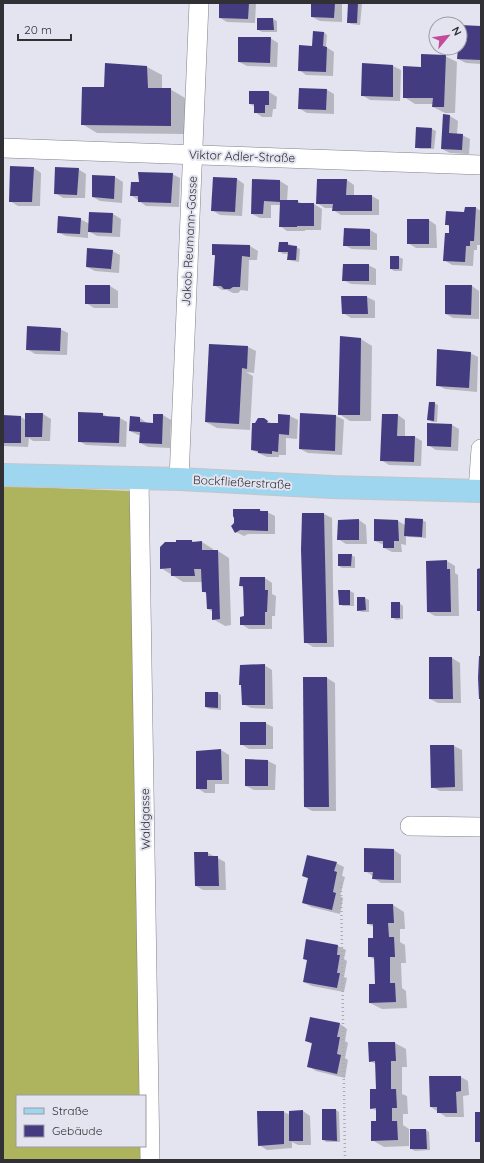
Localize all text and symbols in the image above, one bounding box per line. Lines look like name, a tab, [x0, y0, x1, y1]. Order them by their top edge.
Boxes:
scale bar	[18, 16, 71, 42]
north arrow	[428, 16, 468, 56]
text: 20 m	[24, 22, 52, 37]
text: N	[449, 24, 465, 38]
street label: Viktor Adler-Straße	[189, 147, 296, 165]
street label: Jakob Reumann-Gasse	[178, 175, 200, 306]
street label: Bockfließerstraße	[193, 472, 292, 492]
street label: Waldgasse	[137, 788, 153, 850]
legend	[16, 1095, 146, 1147]
text: Straße	[52, 1103, 89, 1118]
text: Gebäude	[52, 1123, 103, 1138]

